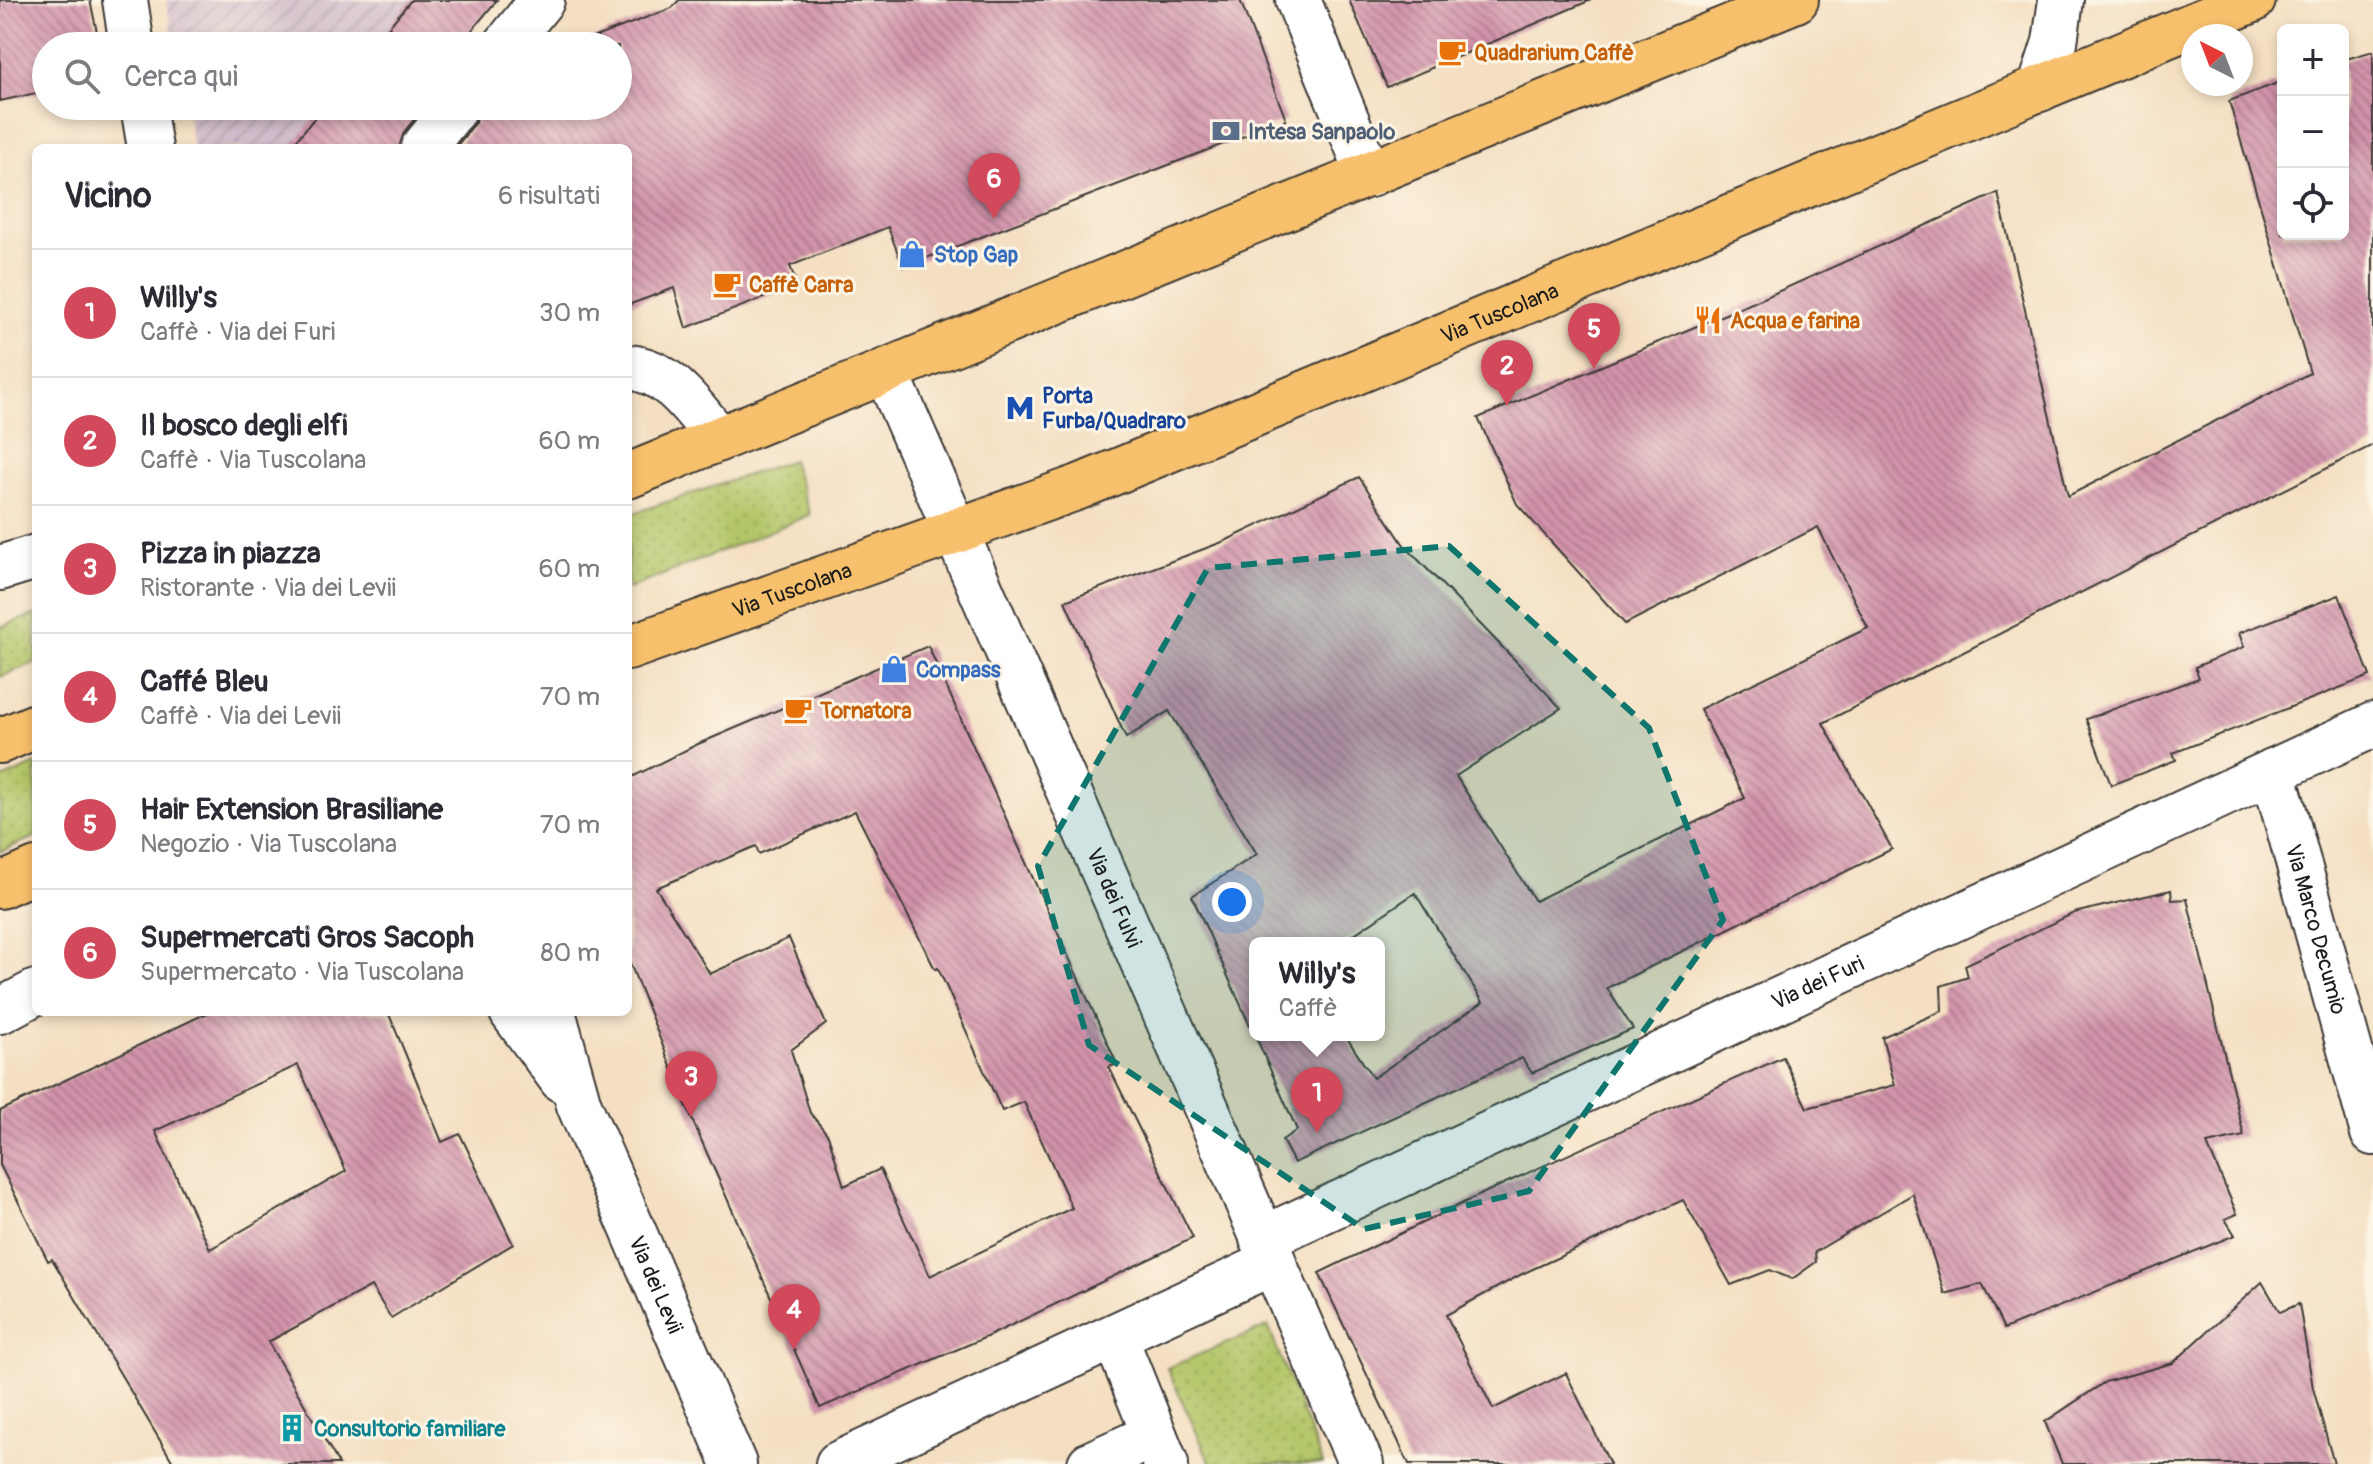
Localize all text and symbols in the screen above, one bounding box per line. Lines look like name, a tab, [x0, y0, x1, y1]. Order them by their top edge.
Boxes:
north arrow	[2181, 24, 2253, 96]
map controls	[2277, 24, 2349, 240]
button: +	[2277, 24, 2349, 96]
search box	[32, 32, 632, 120]
cafe icon: Quadrarium Caffè	[1437, 37, 1467, 67]
place label: Quadrarium Caffè	[1474, 39, 1634, 67]
icon: search	[60, 54, 104, 98]
text: Cerca qui	[124, 58, 238, 95]
button: −	[2277, 96, 2349, 168]
bank icon: Intesa Sanpaolo	[1211, 116, 1241, 146]
place label: Intesa Sanpaolo	[1248, 118, 1395, 146]
pin: 6	[968, 153, 1020, 219]
button: locate	[2277, 168, 2349, 240]
text: Vicino	[64, 175, 152, 218]
text: 6 risultati	[498, 180, 600, 212]
shop icon: Stop Gap	[897, 239, 927, 269]
place label: Stop Gap	[934, 241, 1018, 269]
cafe icon: Caffè Carra	[712, 269, 742, 299]
place label: Caffè Carra	[749, 271, 853, 299]
street label: Via Tuscolana	[1437, 277, 1563, 350]
text: Willy's	[140, 279, 217, 316]
text: 1	[85, 297, 95, 329]
text: 30 m	[539, 297, 600, 329]
pin: 5	[1568, 303, 1620, 369]
restaurant icon: Acqua e farina	[1693, 305, 1723, 335]
place label: Acqua e farina	[1730, 307, 1860, 335]
text: Caffè · Via dei Furi	[140, 316, 335, 348]
pin: 2	[1481, 340, 1533, 406]
place label: Porta Furba/Quadraro	[1042, 382, 1186, 435]
metro station icon: Porta Furba/Quadraro	[1005, 393, 1035, 423]
text: Il bosco degli elfi	[140, 407, 348, 444]
text: 2	[83, 425, 97, 457]
text: 60 m	[538, 425, 600, 457]
text: Caffè · Via Tuscolana	[140, 444, 366, 476]
text: Pizza in piazza	[140, 535, 321, 572]
text: 3	[83, 553, 97, 585]
text: 60 m	[538, 553, 600, 585]
street label: Via Tuscolana	[729, 556, 856, 625]
text: Ristorante · Via dei Levii	[140, 572, 396, 604]
shop icon: Compass	[879, 654, 909, 684]
place label: Compass	[916, 656, 1001, 684]
text: Caffé Bleu	[140, 663, 269, 700]
text: 4	[82, 681, 98, 713]
text: 70 m	[540, 681, 600, 713]
cafe icon: Tornatora	[783, 695, 813, 725]
place label: Tornatora	[819, 697, 912, 725]
text: Caffè · Via dei Levii	[140, 700, 341, 732]
text: Hair Extension Brasiliane	[140, 791, 443, 828]
text: 5	[83, 809, 97, 841]
text: 70 m	[540, 809, 600, 841]
text: Negozio · Via Tuscolana	[140, 828, 397, 860]
street label: Via Marco Decumio	[2279, 841, 2353, 1018]
street label: Via dei Fulvi	[1080, 844, 1148, 952]
your location	[1212, 882, 1252, 922]
text: Supermercati Gros Sacoph	[140, 919, 474, 956]
text: 6	[82, 937, 98, 969]
text: 80 m	[540, 937, 600, 969]
popup	[1249, 937, 1385, 1041]
street label: Via dei Furi	[1767, 949, 1869, 1016]
text: Willy's	[1279, 955, 1355, 992]
text: Supermercato · Via Tuscolana	[140, 956, 464, 988]
text: Caffè	[1279, 992, 1338, 1024]
pin: 3	[665, 1051, 717, 1117]
pin: 1	[1291, 1067, 1343, 1133]
street label: Via dei Levii	[622, 1232, 689, 1338]
pin: 4	[768, 1284, 820, 1350]
building icon: Consultorio familiare	[277, 1413, 307, 1443]
place label: Consultorio familiare	[314, 1415, 506, 1443]

